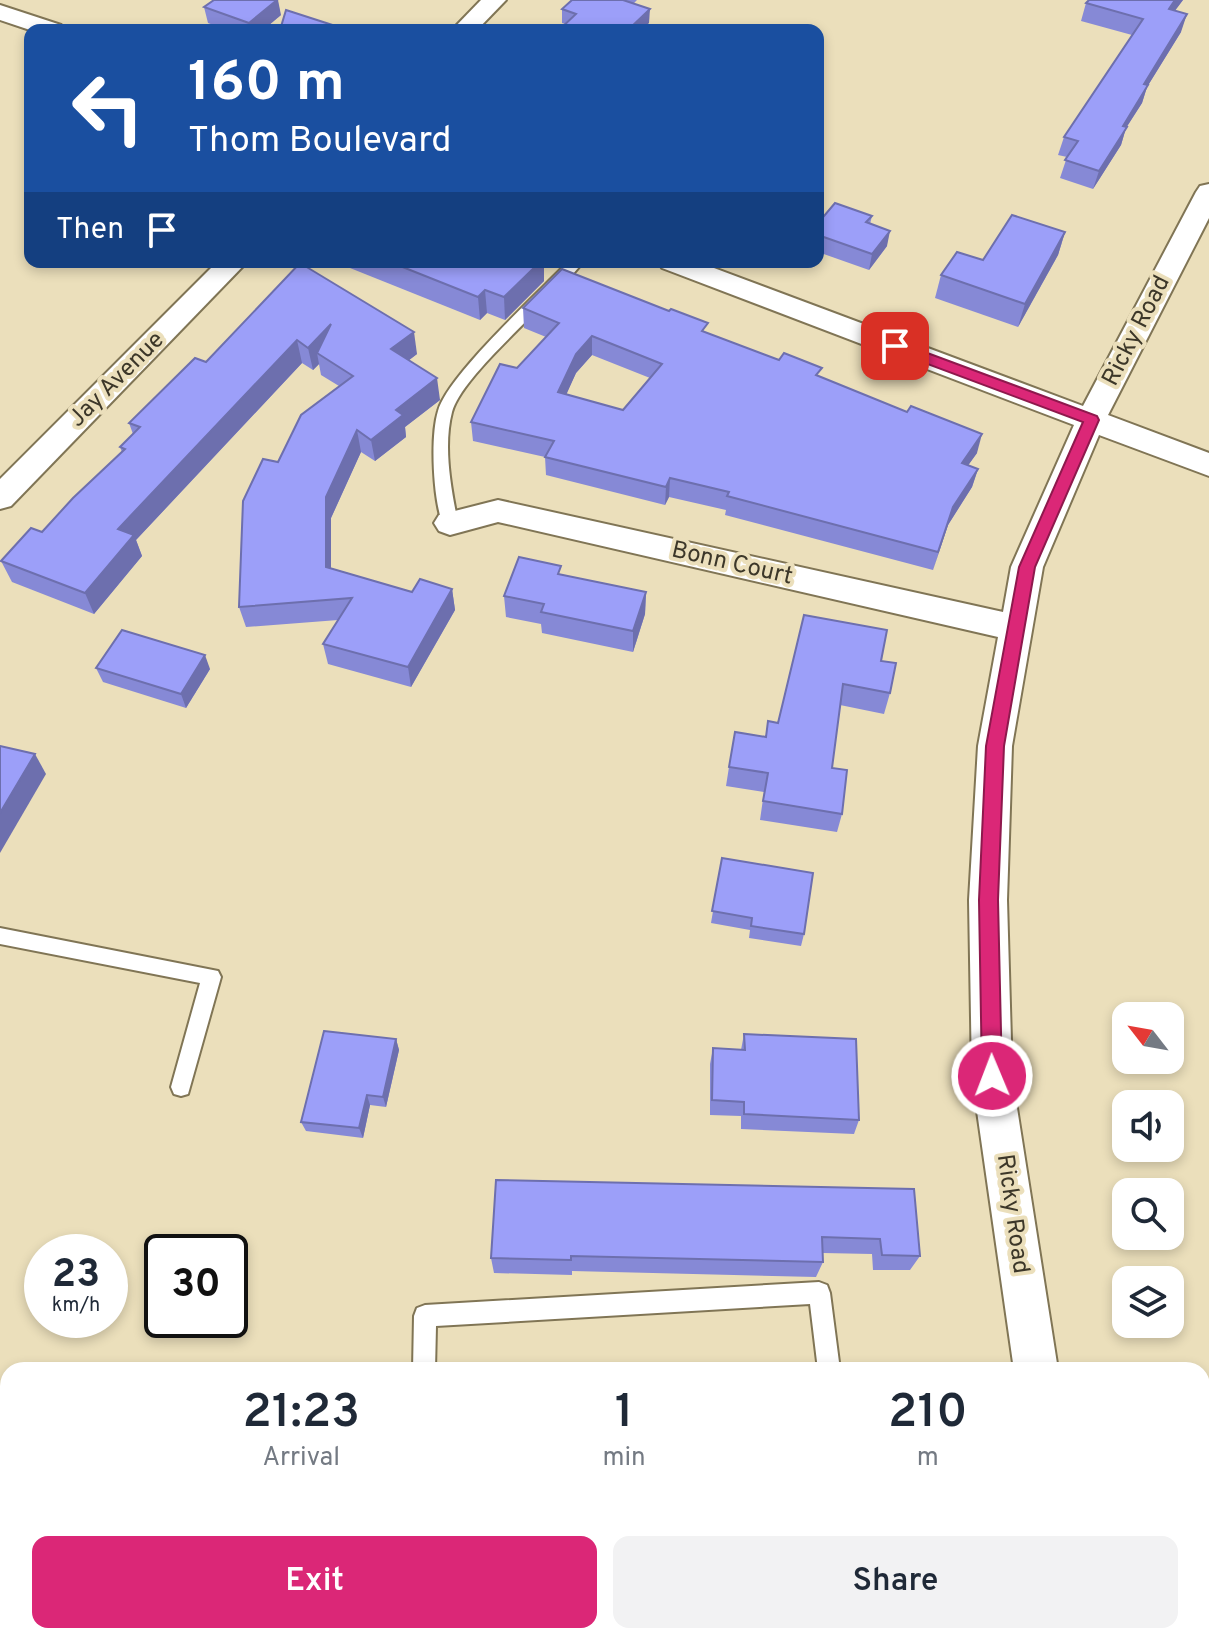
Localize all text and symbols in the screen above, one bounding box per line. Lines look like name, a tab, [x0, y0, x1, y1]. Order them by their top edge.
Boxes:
text: 160 m	[188, 50, 345, 120]
icon: left	[56, 56, 160, 160]
text: Thom Boulevard	[188, 119, 451, 165]
icon: arrive	[140, 208, 184, 252]
text: Then	[56, 212, 124, 249]
street label: Ricky Road	[1096, 271, 1178, 391]
pin	[861, 312, 929, 380]
icon: arrive	[873, 324, 917, 368]
street label: Jay Avenue	[63, 326, 171, 434]
street label: Bonn Court	[668, 535, 796, 593]
north arrow	[1112, 1002, 1184, 1074]
map controls	[1112, 1002, 1184, 1338]
position arrow	[950, 1034, 1034, 1118]
button: sound	[1112, 1090, 1184, 1162]
street label: Ricky Road	[989, 1152, 1035, 1276]
button: search	[1112, 1178, 1184, 1250]
speed limit sign: 30	[144, 1234, 248, 1338]
text: 23	[52, 1251, 100, 1301]
button: layers	[1112, 1266, 1184, 1338]
text: km/h	[52, 1293, 100, 1319]
text: 21:23	[242, 1384, 360, 1444]
text: 1	[615, 1384, 633, 1444]
text: 210	[888, 1384, 968, 1444]
text: Arrival	[262, 1442, 340, 1475]
text: min	[602, 1442, 646, 1475]
text: m	[917, 1442, 939, 1475]
button: Exit	[32, 1536, 597, 1628]
button: Share	[613, 1536, 1178, 1628]

